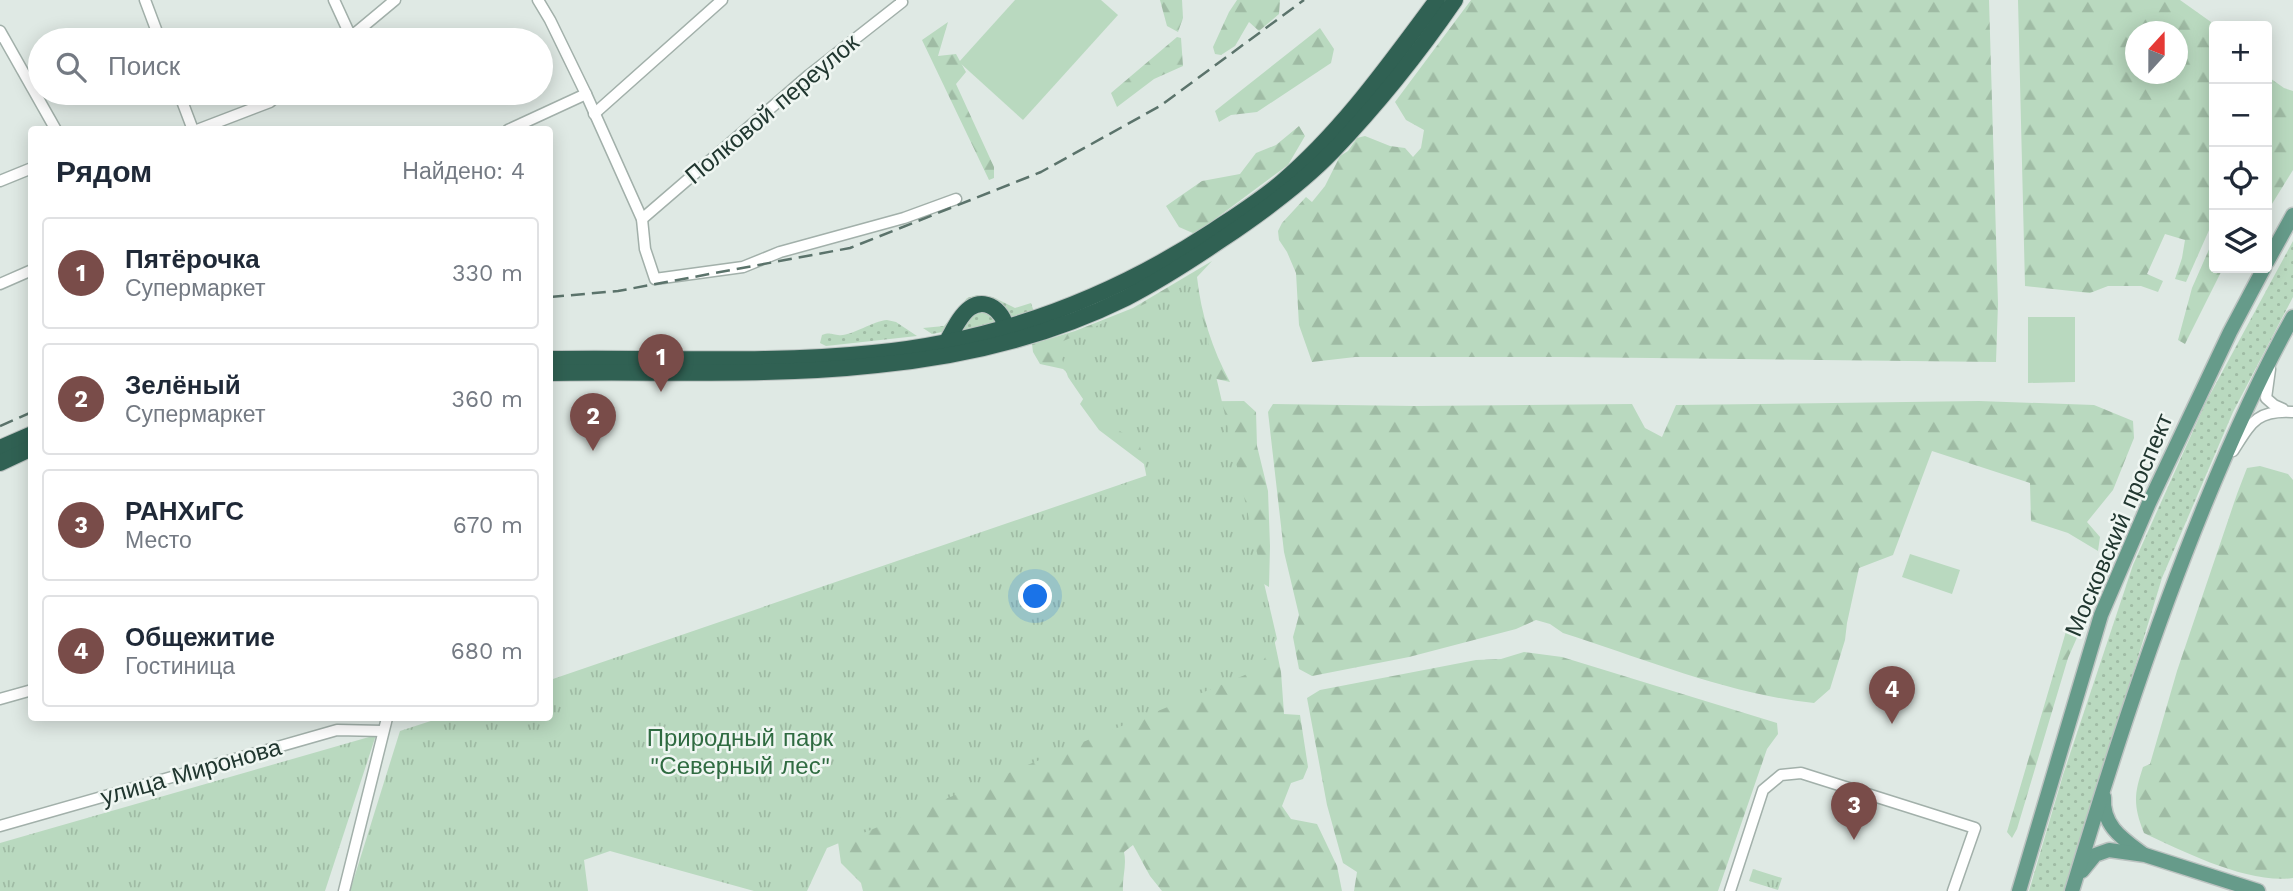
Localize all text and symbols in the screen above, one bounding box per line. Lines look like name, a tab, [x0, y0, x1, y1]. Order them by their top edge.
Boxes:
north arrow	[2125, 21, 2188, 84]
map controls	[2209, 21, 2272, 273]
button: +	[2209, 21, 2272, 84]
search box	[28, 28, 553, 105]
street label: Полковой переулок	[680, 28, 865, 190]
icon: search	[52, 48, 90, 86]
text: Поиск	[108, 51, 180, 81]
button: −	[2209, 84, 2272, 147]
button: locate	[2209, 147, 2272, 210]
text: Рядом	[56, 154, 152, 189]
text: Найдено: 4	[402, 158, 525, 185]
button: layers	[2209, 210, 2272, 273]
text: Пятёрочка	[125, 244, 260, 274]
text: 1	[76, 260, 86, 287]
text: 330 m	[452, 260, 523, 287]
text: Супермаркет	[125, 275, 265, 302]
pin: 1	[638, 334, 684, 392]
text: Зелёный	[125, 370, 241, 400]
text: 2	[74, 386, 88, 413]
text: 360 m	[452, 386, 523, 413]
pin: 2	[570, 393, 616, 451]
text: Супермаркет	[125, 401, 265, 428]
street label: Московский проспект	[2059, 409, 2179, 641]
text: РАНХиГС	[125, 496, 244, 526]
text: 3	[74, 512, 88, 539]
text: 670 m	[453, 512, 523, 539]
text: Место	[125, 527, 192, 554]
your location	[1018, 579, 1052, 613]
text: Общежитие	[125, 622, 275, 652]
text: 4	[74, 638, 88, 665]
text: 680 m	[451, 638, 523, 665]
text: Гостиница	[125, 653, 235, 680]
pin: 4	[1869, 666, 1915, 724]
park label: Природный парк "Северный лес"	[647, 724, 834, 780]
street label: улица Миронова	[97, 733, 285, 811]
pin: 3	[1831, 782, 1877, 840]

